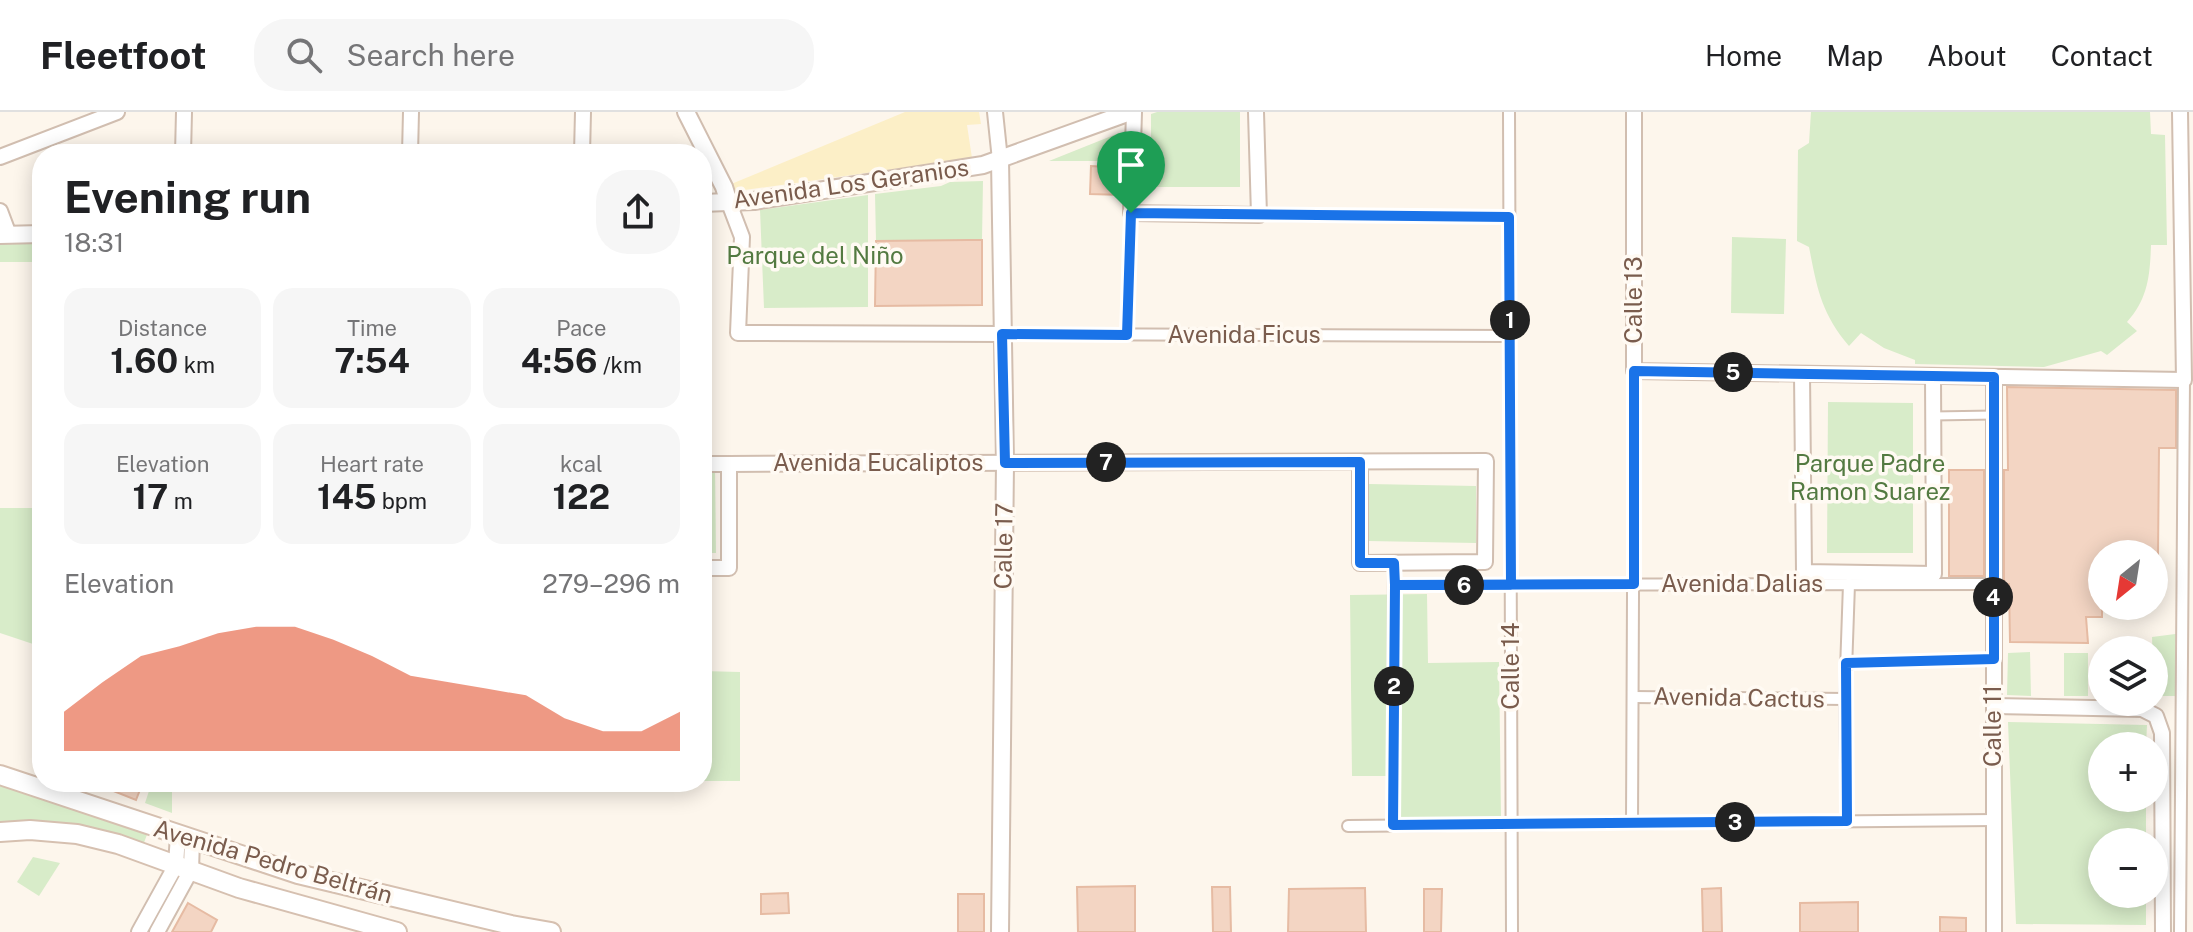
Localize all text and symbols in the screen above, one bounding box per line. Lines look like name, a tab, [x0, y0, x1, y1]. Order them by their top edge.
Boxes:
search box	[254, 19, 814, 91]
text: Fleetfoot	[40, 33, 206, 78]
icon: search	[282, 33, 326, 77]
text: Search here	[346, 37, 515, 73]
text: Home	[1705, 39, 1782, 72]
text: Map	[1826, 39, 1883, 72]
text: About	[1927, 39, 2007, 72]
text: Contact	[2051, 39, 2153, 72]
pin	[1097, 131, 1165, 213]
icon: arrive	[1109, 143, 1153, 187]
street label: Avenida Los Geranios	[731, 153, 971, 213]
button: share	[596, 170, 680, 254]
text: Evening run	[64, 171, 311, 223]
text: 18:31	[64, 227, 124, 258]
park label: Parque del Niño	[726, 241, 904, 269]
street label: Calle 13	[1619, 256, 1647, 344]
pin: 1	[1490, 300, 1530, 340]
text: 1	[1505, 307, 1515, 333]
text: Distance	[118, 315, 207, 341]
text: Time	[347, 315, 397, 341]
text: Pace	[556, 315, 606, 341]
street label: Avenida Ficus	[1167, 320, 1321, 348]
text: 1.60	[110, 341, 178, 381]
text: 7:54	[334, 341, 410, 381]
text: 4:56	[521, 341, 598, 381]
text: km	[178, 352, 215, 378]
text: /km	[598, 352, 642, 378]
pin: 5	[1713, 352, 1753, 392]
text: 5	[1726, 359, 1740, 385]
pin: 7	[1086, 442, 1126, 482]
street label: Avenida Eucaliptos	[773, 448, 983, 476]
text: 7	[1099, 449, 1113, 475]
park label: Parque Padre Ramon Suarez	[1790, 449, 1950, 505]
text: Elevation	[116, 451, 209, 477]
text: Heart rate	[320, 451, 424, 477]
text: kcal	[560, 451, 603, 477]
text: 17	[133, 477, 168, 517]
text: 145	[317, 477, 376, 517]
text: 122	[552, 477, 610, 517]
text: m	[168, 488, 193, 514]
text: bpm	[376, 488, 427, 514]
street label: Calle 17	[988, 502, 1018, 590]
north arrow	[2088, 540, 2168, 620]
map controls	[2088, 540, 2168, 908]
pin: 6	[1444, 565, 1484, 605]
text: Elevation	[64, 568, 174, 599]
text: 279–296 m	[542, 568, 680, 599]
street label: Avenida Dalias	[1661, 569, 1823, 597]
text: 6	[1457, 572, 1471, 598]
pin: 4	[1973, 577, 2013, 617]
text: 4	[1986, 584, 2000, 610]
street label: Calle 14	[1496, 622, 1524, 710]
button: layers	[2088, 636, 2168, 716]
pin: 2	[1374, 666, 1414, 706]
text: 2	[1387, 673, 1401, 699]
street label: Avenida Cactus	[1653, 682, 1825, 712]
street label: Calle 11	[1978, 685, 2006, 767]
button: +	[2088, 732, 2168, 812]
pin: 3	[1715, 802, 1755, 842]
text: 3	[1728, 809, 1742, 835]
street label: Avenida Pedro Beltrán	[151, 813, 396, 909]
button: −	[2088, 828, 2168, 908]

